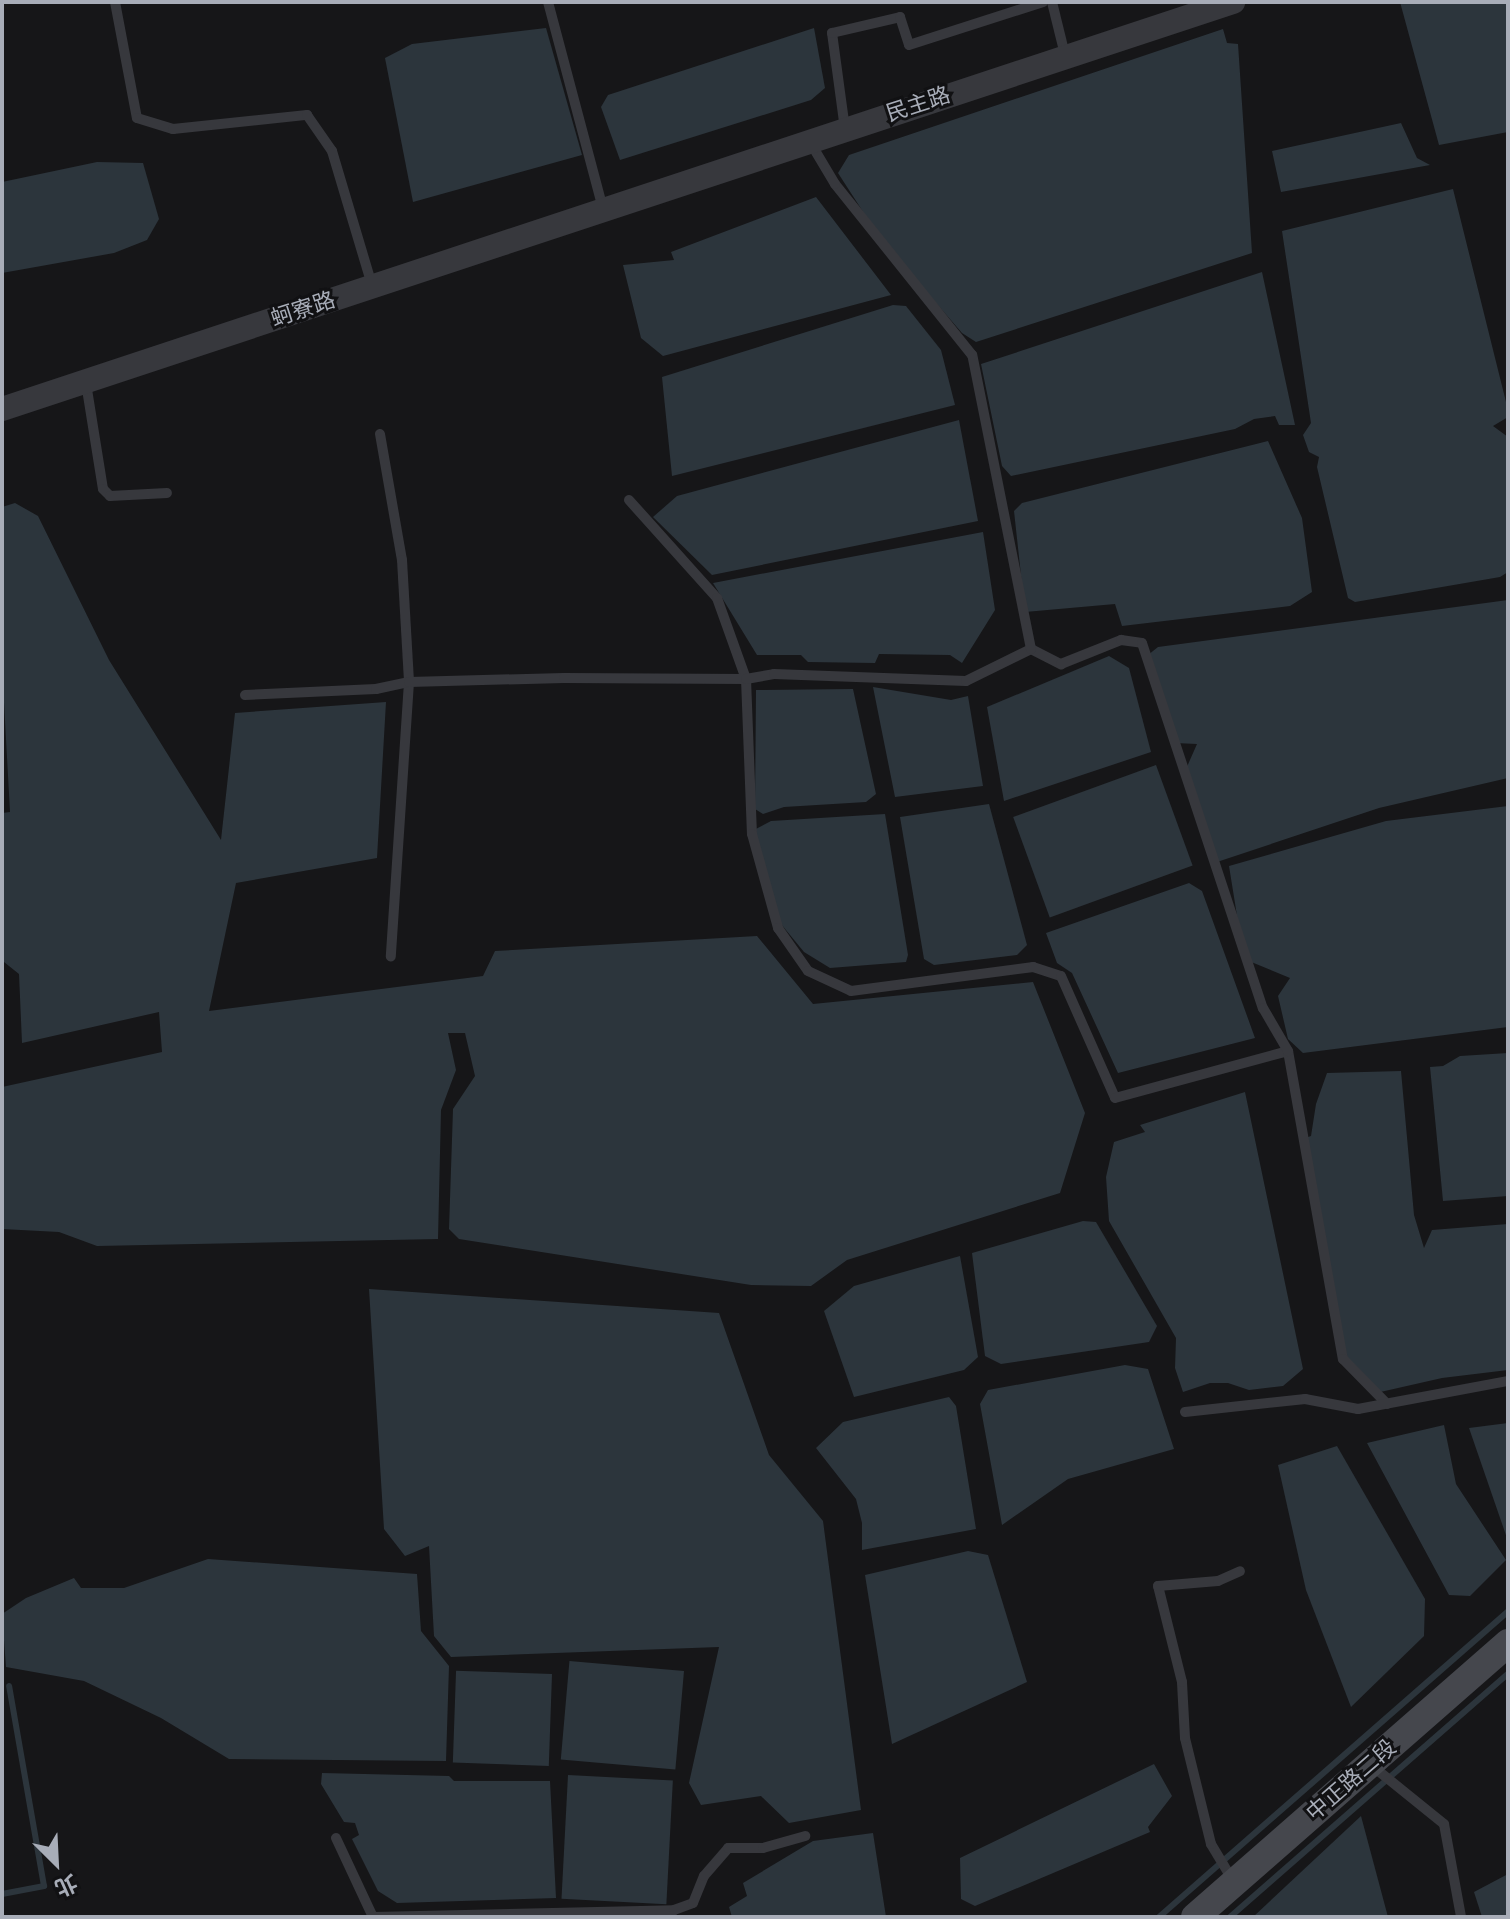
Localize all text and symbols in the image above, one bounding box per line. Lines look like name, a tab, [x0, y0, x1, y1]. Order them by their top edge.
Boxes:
street label: 民主路	[883, 81, 953, 127]
street label: 蚵寮路	[268, 286, 338, 332]
street label: 中正路二段	[1301, 1734, 1401, 1826]
north arrow	[16, 1823, 96, 1903]
text: 北	[50, 1869, 82, 1902]

